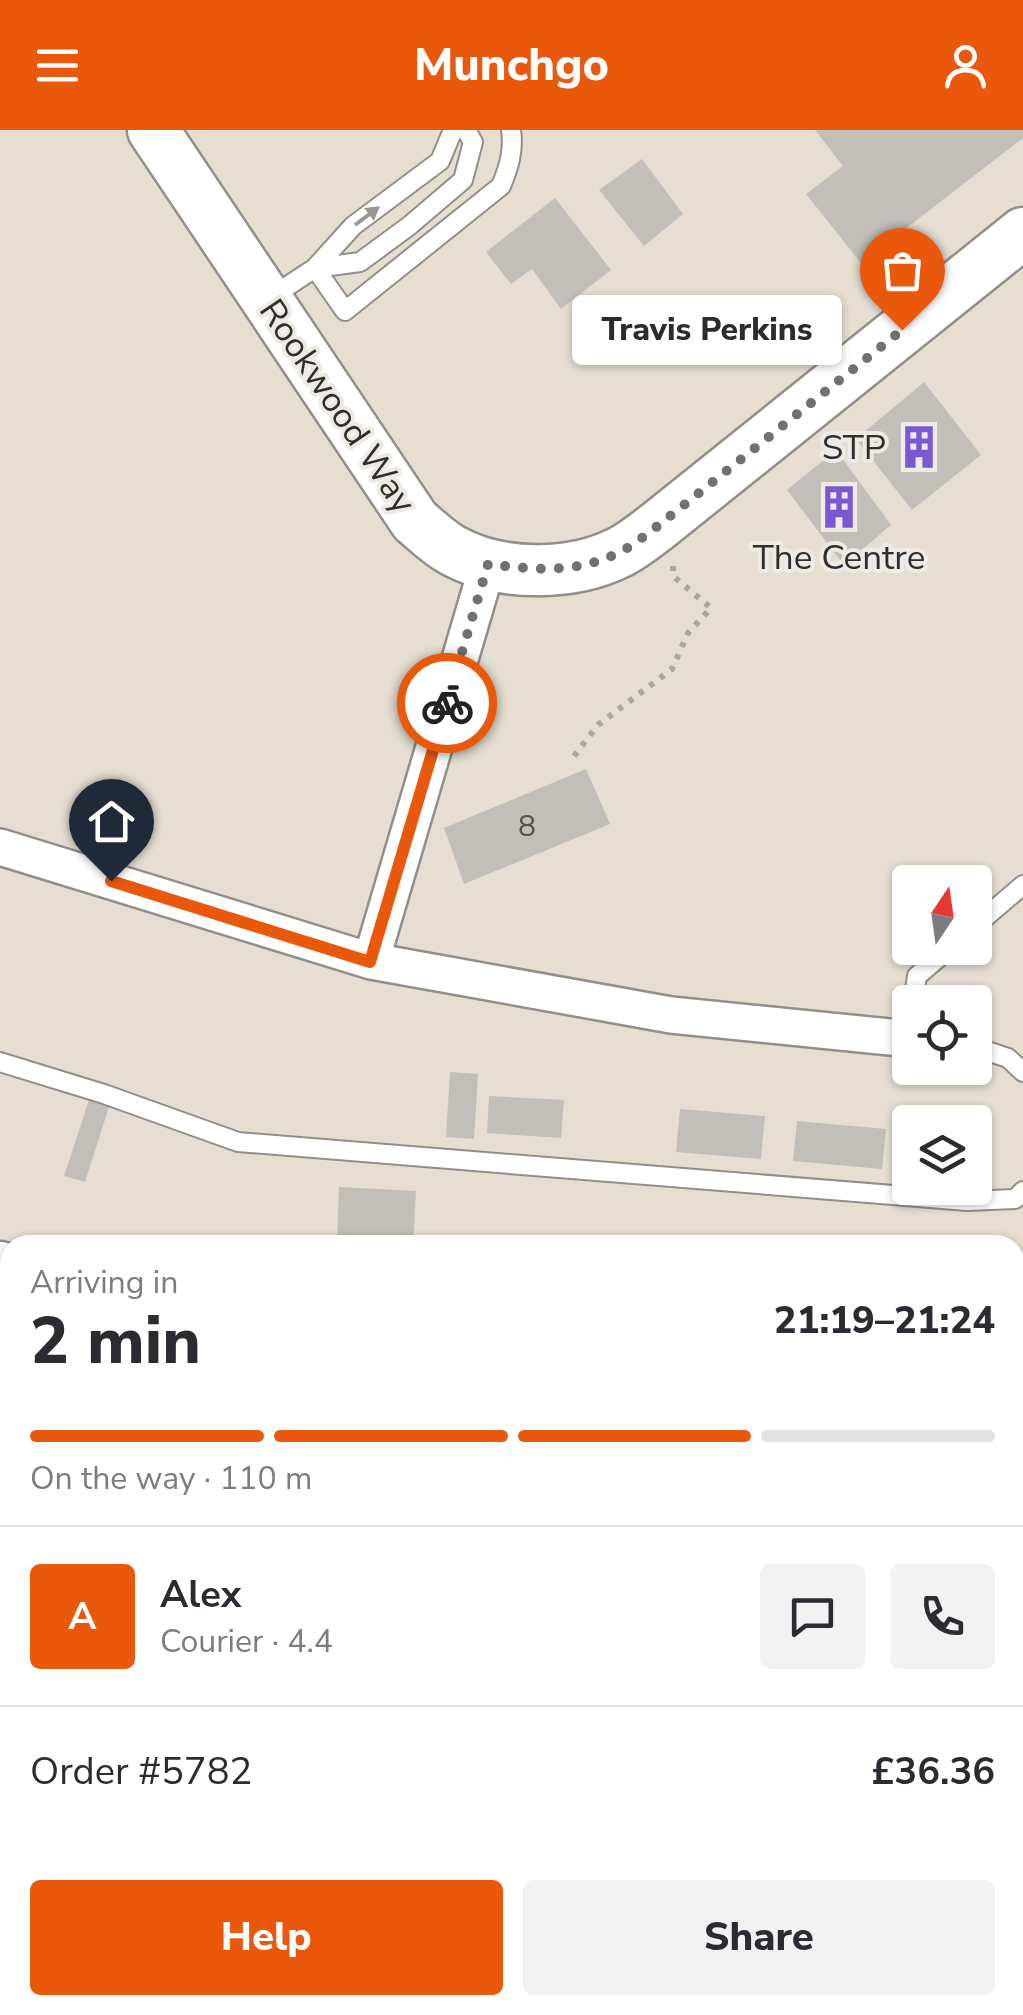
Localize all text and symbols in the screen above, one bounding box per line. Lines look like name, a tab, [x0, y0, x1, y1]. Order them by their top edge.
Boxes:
text: Munchgo	[414, 35, 609, 96]
icon: menu	[30, 38, 85, 93]
icon: person	[938, 38, 993, 93]
one-way arrow	[354, 206, 380, 226]
pin	[860, 228, 945, 331]
icon: bag	[875, 243, 930, 298]
street label: Rookwood Way	[248, 290, 427, 523]
callout: Travis Perkins	[572, 295, 842, 365]
text: Travis Perkins	[601, 308, 813, 351]
building icon: STP	[895, 423, 943, 471]
place label: STP	[822, 424, 886, 471]
building icon: The Centre	[815, 483, 863, 531]
place label: The Centre	[753, 534, 925, 581]
courier	[397, 653, 497, 753]
icon: bike	[420, 676, 475, 731]
pin	[69, 779, 154, 882]
icon: home	[84, 794, 139, 849]
house number: 8	[518, 806, 536, 847]
north arrow	[892, 865, 992, 965]
map controls	[892, 865, 992, 1205]
button: locate	[892, 985, 992, 1085]
button: layers	[892, 1105, 992, 1205]
text: Arriving in	[30, 1261, 178, 1304]
text: 21:19–21:24	[774, 1295, 995, 1346]
text: 2 min	[30, 1297, 201, 1386]
text: On the way · 110 m	[30, 1457, 312, 1500]
button: chat	[760, 1564, 865, 1669]
button: phone	[890, 1564, 995, 1669]
text: Alex	[160, 1569, 241, 1620]
text: A	[68, 1591, 97, 1642]
text: Courier · 4.4	[160, 1620, 333, 1663]
text: Order #5782	[30, 1746, 252, 1797]
text: £36.36	[872, 1746, 995, 1797]
button: Help	[30, 1880, 503, 1995]
button: Share	[523, 1880, 995, 1995]

